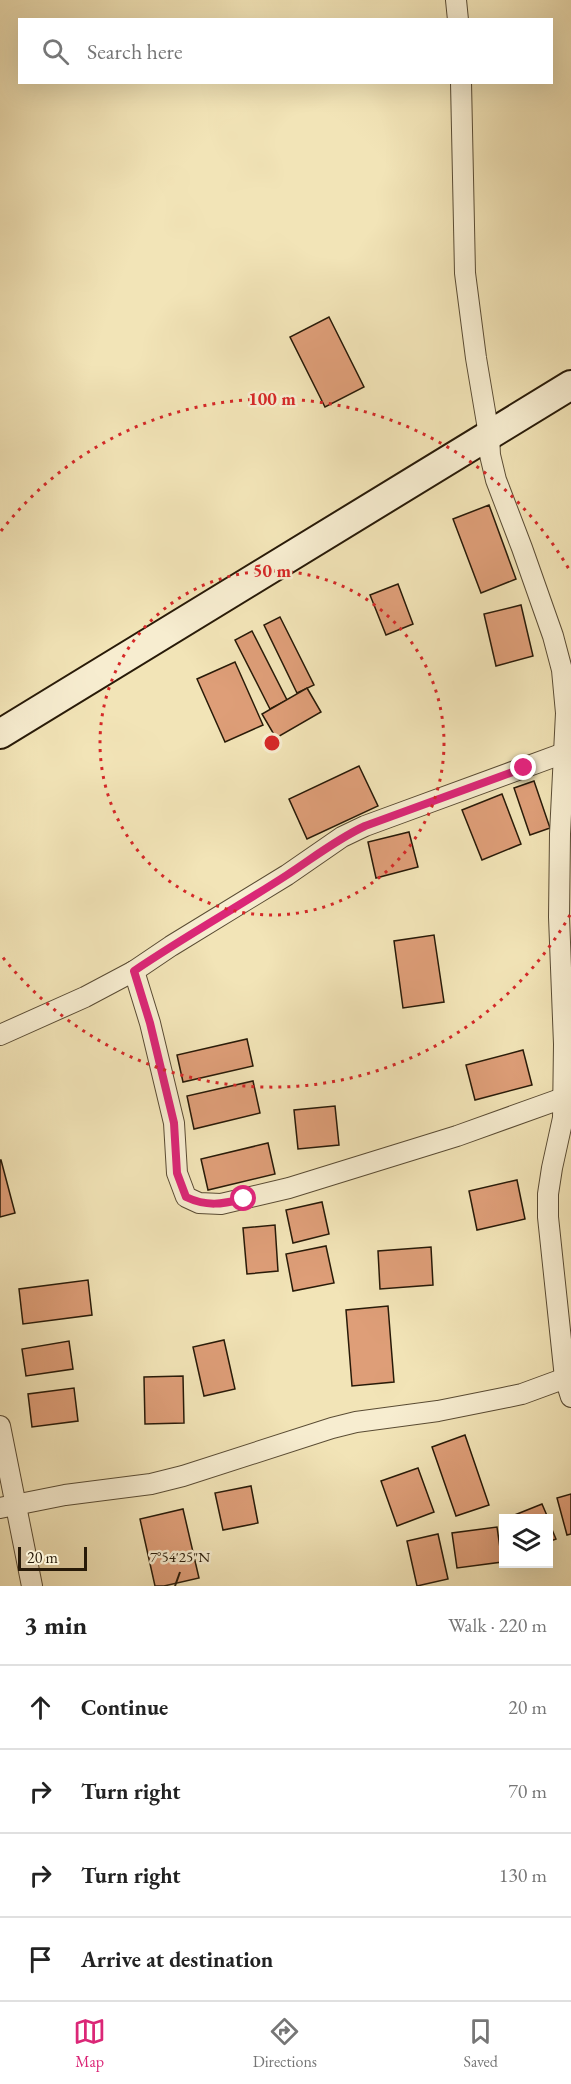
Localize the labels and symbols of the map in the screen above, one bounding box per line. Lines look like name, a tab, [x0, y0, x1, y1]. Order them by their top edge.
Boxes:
text: 100 m	[248, 387, 296, 410]
text: 50 m	[253, 559, 291, 582]
centre of rings	[262, 733, 282, 753]
route end	[510, 754, 536, 780]
route start	[230, 1185, 256, 1211]
scale bar	[18, 1544, 87, 1572]
text: 7°54'25"N	[150, 1547, 210, 1566]

